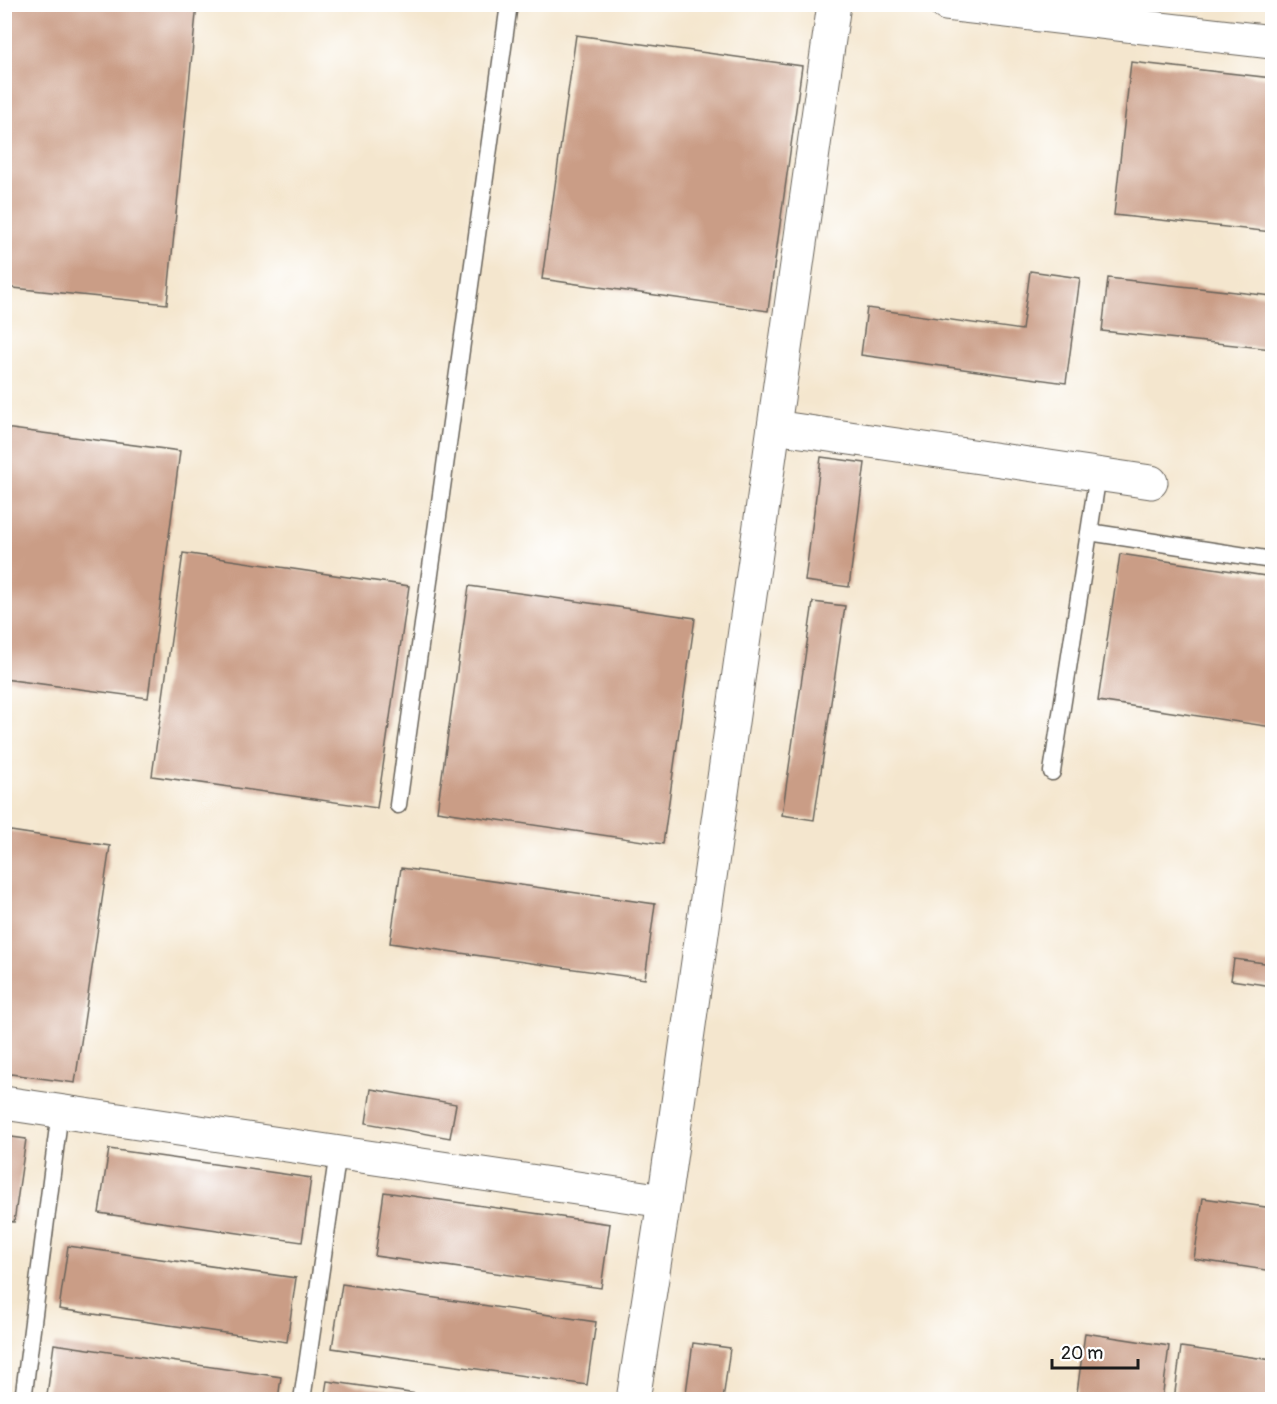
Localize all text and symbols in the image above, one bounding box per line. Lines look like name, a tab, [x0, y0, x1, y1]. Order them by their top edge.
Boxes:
scale bar	[1052, 1332, 1138, 1370]
text: 20 m	[1061, 1342, 1103, 1365]

